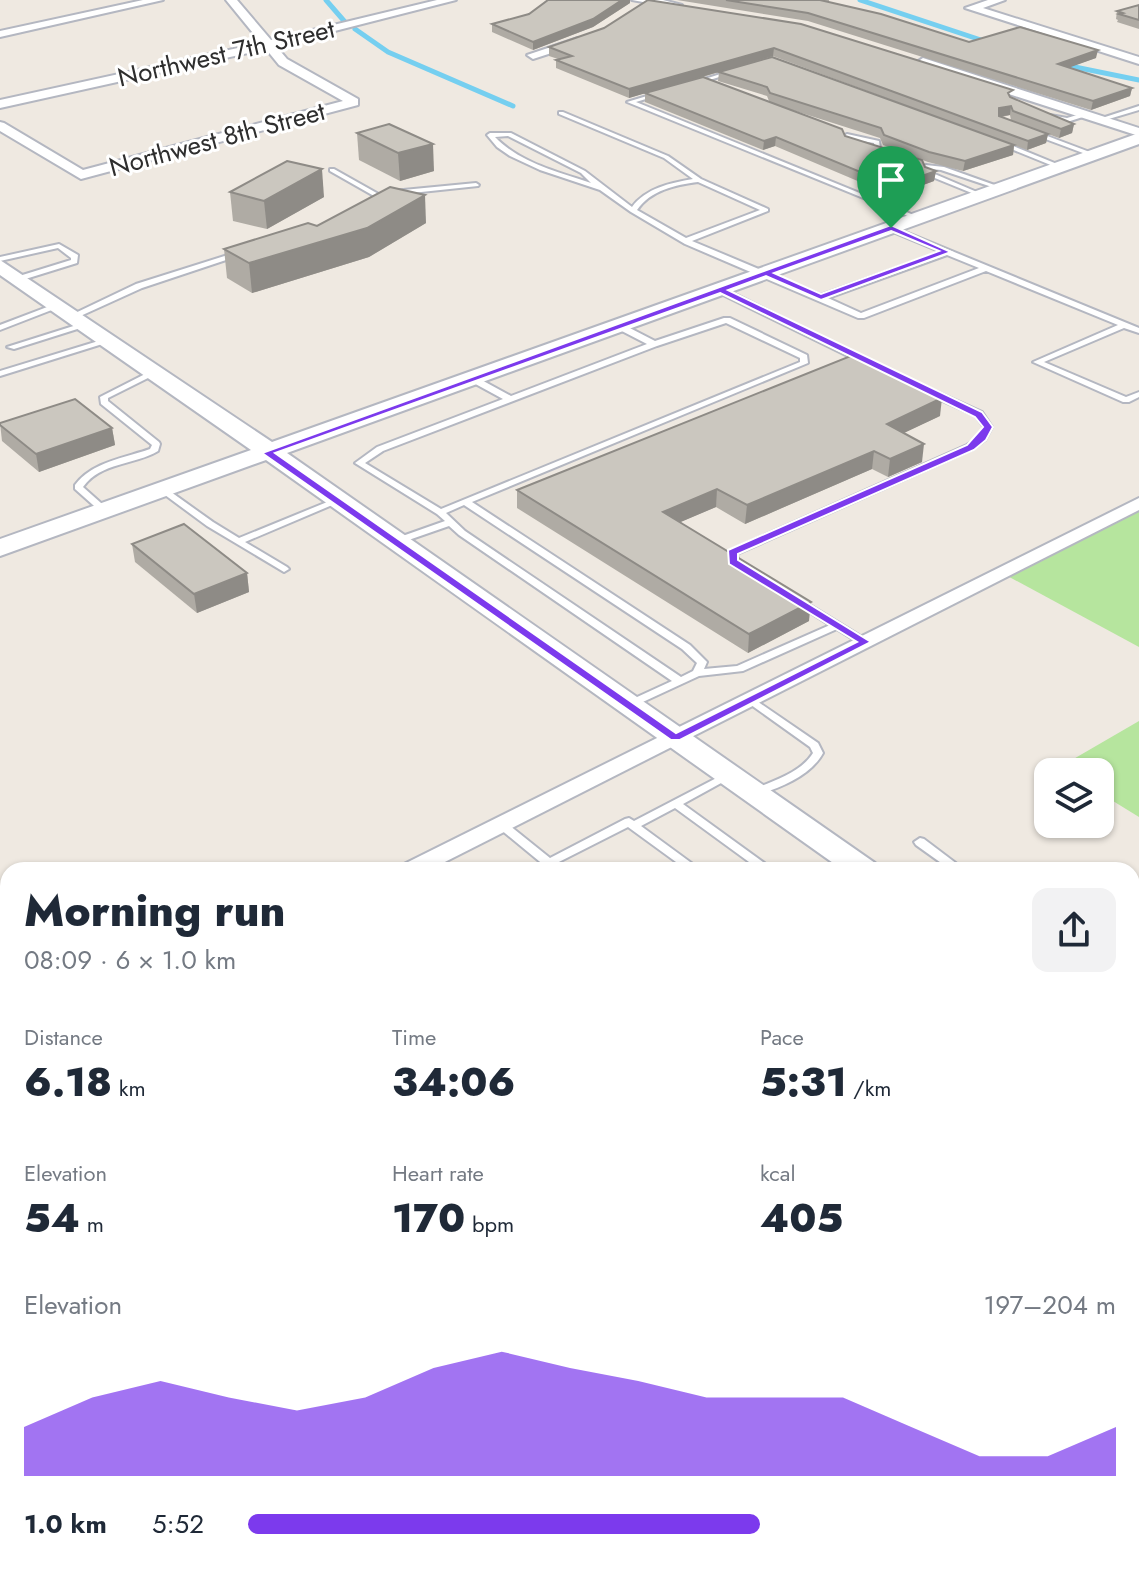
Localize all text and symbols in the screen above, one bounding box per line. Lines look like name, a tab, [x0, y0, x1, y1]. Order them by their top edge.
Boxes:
street label: Northwest 7th Street	[114, 9, 339, 96]
street label: Northwest 8th Street	[105, 92, 330, 186]
pin	[857, 146, 925, 228]
icon: arrive	[869, 158, 913, 202]
map controls	[1034, 758, 1114, 838]
button: layers	[1034, 758, 1114, 838]
text: Morning run	[24, 879, 286, 943]
button: share	[1032, 888, 1116, 972]
text: 08:09 · 6 × 1.0 km	[24, 941, 236, 979]
text: Distance	[24, 1021, 103, 1053]
text: Time	[392, 1021, 436, 1053]
text: Pace	[760, 1021, 804, 1053]
text: 6.18	[24, 1053, 112, 1111]
text: 34:06	[392, 1053, 515, 1111]
text: 5:31	[760, 1053, 847, 1111]
text: km	[112, 1072, 146, 1104]
text: /km	[847, 1072, 892, 1104]
text: Elevation	[24, 1157, 107, 1189]
text: Heart rate	[392, 1157, 484, 1189]
text: kcal	[760, 1157, 796, 1189]
text: 54	[24, 1189, 80, 1247]
text: 170	[392, 1189, 465, 1247]
text: 405	[760, 1189, 843, 1247]
text: m	[80, 1208, 104, 1240]
text: bpm	[465, 1208, 514, 1240]
text: Elevation	[24, 1286, 122, 1324]
text: 197–204 m	[984, 1286, 1116, 1324]
text: 1.0 km	[24, 1505, 107, 1543]
text: 5:52	[152, 1505, 204, 1543]

